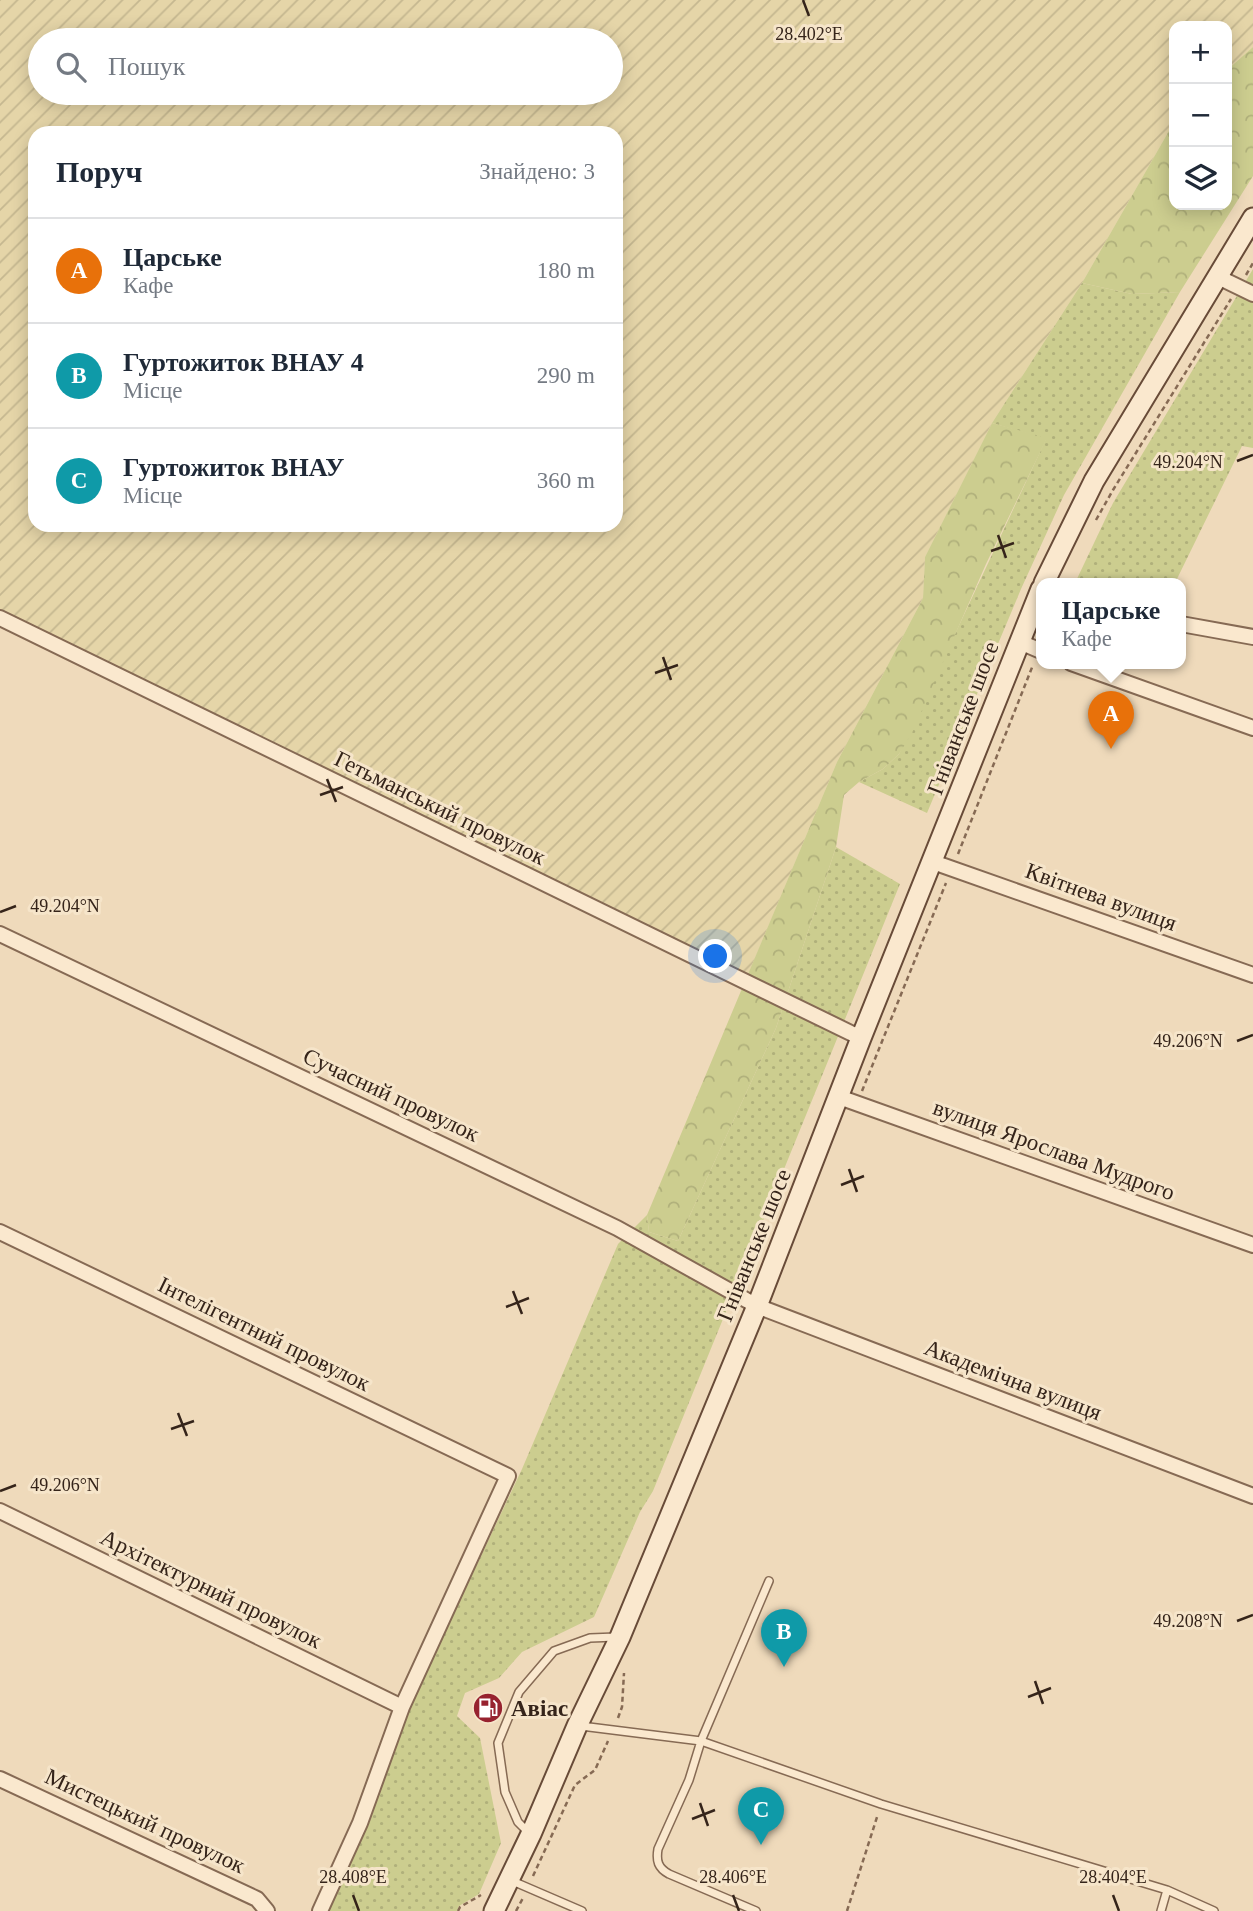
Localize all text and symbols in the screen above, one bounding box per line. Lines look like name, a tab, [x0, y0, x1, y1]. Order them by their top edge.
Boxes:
map controls	[1169, 21, 1232, 210]
button: +	[1169, 21, 1232, 84]
text: 28.402°E	[775, 24, 843, 44]
search box	[28, 28, 623, 105]
icon: search	[52, 48, 90, 86]
text: Пошук	[108, 52, 185, 81]
button: −	[1169, 84, 1232, 147]
button: layers	[1169, 147, 1232, 210]
text: Поруч	[56, 155, 143, 188]
text: Знайдено: 3	[479, 159, 595, 184]
text: Царське	[123, 243, 222, 272]
text: A	[71, 258, 87, 283]
text: 180 m	[537, 258, 595, 283]
text: Кафе	[123, 273, 173, 298]
text: Гуртожиток ВНАУ 4	[123, 348, 364, 377]
text: B	[71, 363, 87, 388]
text: 290 m	[537, 363, 595, 388]
text: Місце	[123, 378, 183, 403]
text: 49.204°N	[1153, 452, 1223, 472]
text: Гуртожиток ВНАУ	[123, 453, 344, 482]
text: C	[71, 468, 87, 493]
text: 360 m	[537, 468, 595, 493]
text: Місце	[123, 483, 183, 508]
popup	[1036, 578, 1186, 669]
text: Царське	[1062, 596, 1160, 625]
text: Кафе	[1062, 626, 1112, 651]
street label: Гніванське шосе	[922, 638, 1004, 798]
pin: A	[1088, 691, 1134, 749]
street label: Гетьманський провулок	[330, 746, 550, 870]
street label: Квітнева вулиця	[1022, 858, 1180, 936]
text: 49.204°N	[30, 896, 100, 916]
your location	[698, 939, 732, 973]
text: 49.206°N	[1153, 1031, 1223, 1051]
street label: Сучасний провулок	[299, 1043, 484, 1147]
street label: вулиця Ярослава Мудрого	[930, 1095, 1178, 1205]
street label: Гніванське шосе	[712, 1165, 796, 1325]
street label: Інтелігентний провулок	[154, 1272, 375, 1397]
street label: Академічна вулиця	[921, 1335, 1105, 1425]
text: 49.206°N	[30, 1475, 100, 1495]
street label: Архітектурний провулок	[97, 1525, 326, 1654]
pin: B	[761, 1609, 807, 1667]
text: 49.208°N	[1153, 1611, 1223, 1631]
fuel station icon: Авіас	[471, 1691, 505, 1725]
place label: Авіас	[511, 1696, 568, 1721]
street label: Мистецький провулок	[41, 1764, 250, 1879]
pin: C	[738, 1787, 784, 1845]
text: 28.408°E	[319, 1867, 387, 1887]
text: 28.406°E	[699, 1867, 767, 1887]
text: 28.404°E	[1079, 1867, 1147, 1887]

